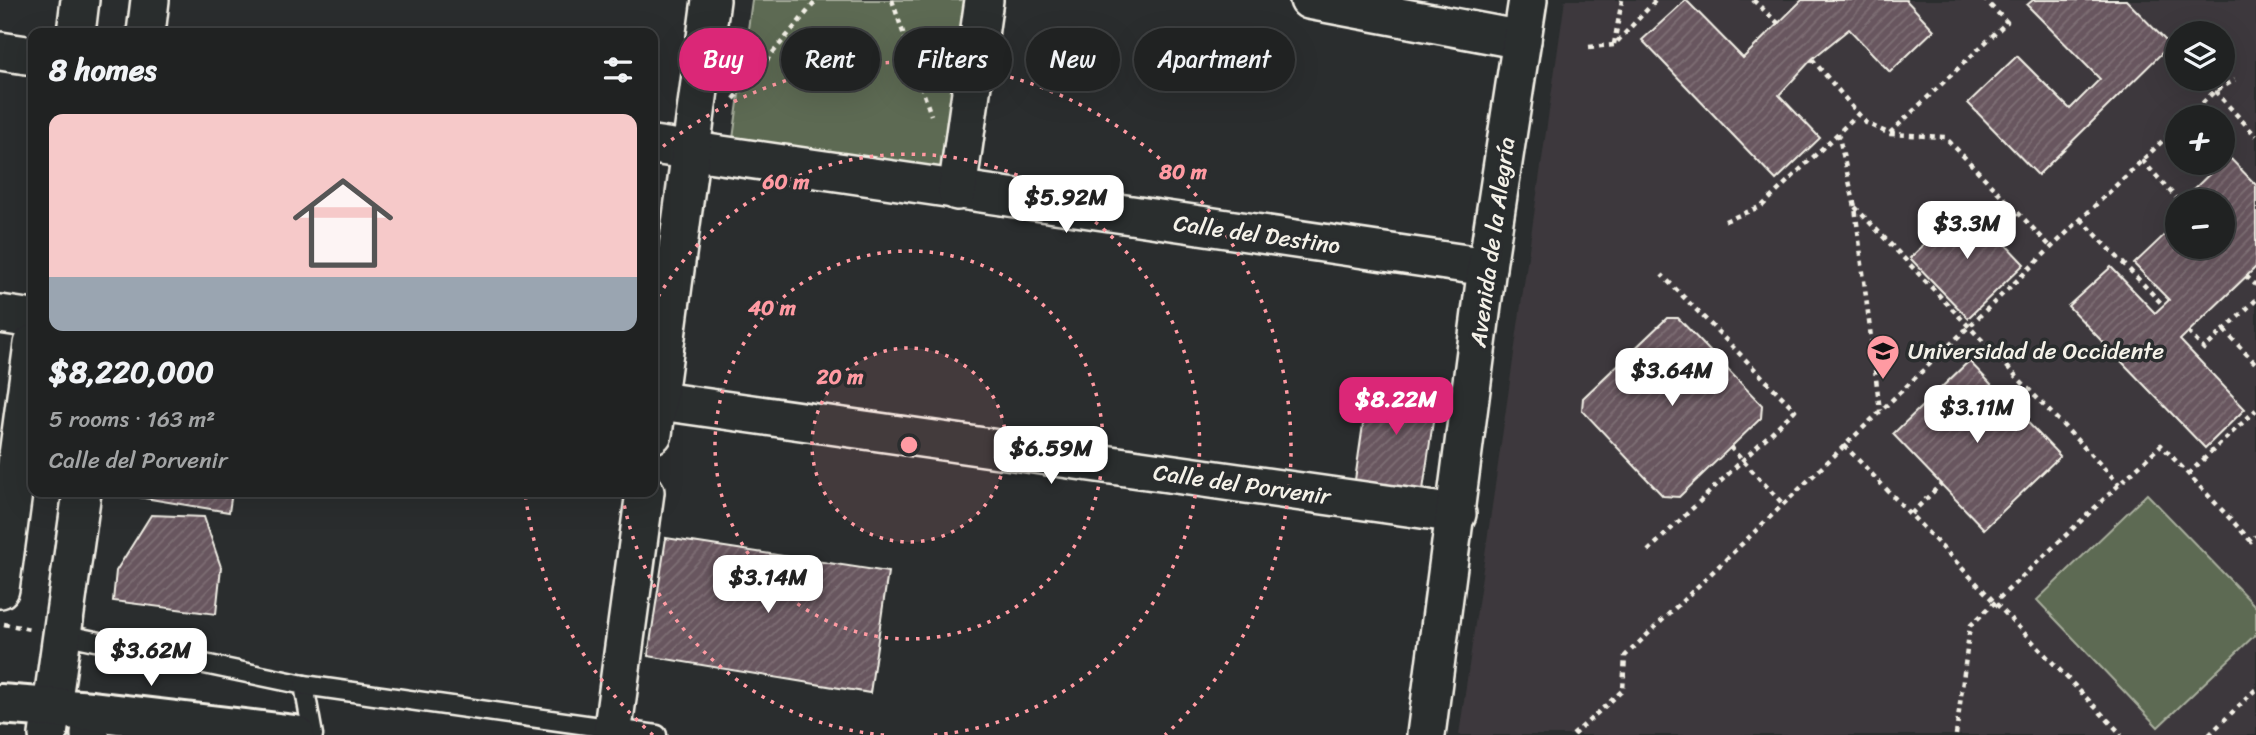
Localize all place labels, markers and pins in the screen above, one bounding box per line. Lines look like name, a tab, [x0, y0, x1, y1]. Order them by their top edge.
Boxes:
pin: $5.92M	[1009, 176, 1123, 235]
pin: $3.3M	[1918, 202, 2016, 261]
place label: Universidad de Occidente	[1908, 331, 2164, 372]
school or university icon: Universidad de Occidente	[1864, 332, 1902, 381]
pin: $3.64M	[1615, 348, 1729, 408]
pin: $8.22M	[1339, 378, 1453, 437]
pin: $3.11M	[1920, 386, 2034, 445]
pin: $6.59M	[994, 426, 1108, 486]
centre of rings	[897, 433, 921, 457]
pin: $3.14M	[711, 556, 825, 615]
pin: $3.62M	[94, 628, 208, 688]

